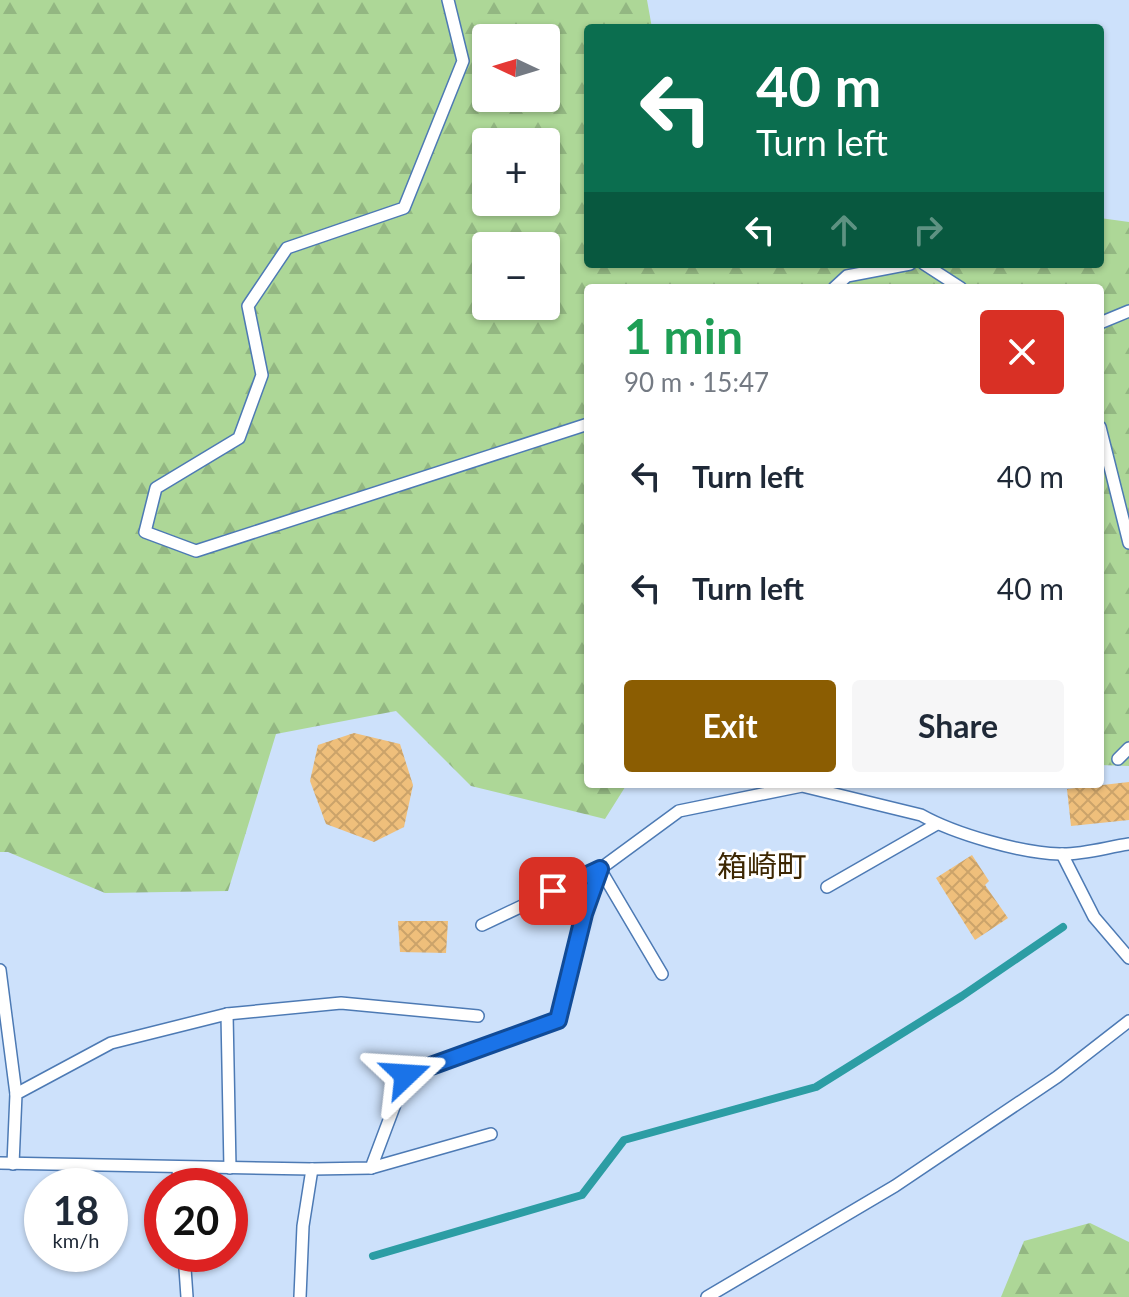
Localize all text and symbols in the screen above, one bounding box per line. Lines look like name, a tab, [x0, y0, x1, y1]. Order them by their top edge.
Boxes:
north arrow	[472, 24, 560, 112]
map controls	[472, 24, 560, 320]
text: 40 m	[756, 52, 881, 119]
icon: left	[624, 56, 728, 160]
text: Turn left	[756, 120, 888, 164]
button: +	[472, 128, 560, 216]
icon: left	[738, 208, 782, 252]
icon: ahead	[822, 208, 866, 252]
icon: right	[906, 208, 950, 252]
button: −	[472, 232, 560, 320]
text: 1 min	[624, 307, 743, 364]
button: close	[980, 310, 1064, 394]
text: 90 m · 15:47	[624, 366, 769, 398]
icon: left	[624, 454, 668, 498]
text: Turn left	[692, 458, 804, 494]
text: 40 m	[997, 458, 1064, 494]
icon: left	[624, 566, 668, 610]
text: Turn left	[692, 570, 804, 606]
text: 40 m	[997, 570, 1064, 606]
button: Exit	[624, 680, 836, 772]
button: Share	[852, 680, 1064, 772]
district label: 箱崎町	[717, 847, 807, 883]
pin	[519, 857, 587, 925]
icon: arrive	[531, 869, 575, 913]
position arrow	[364, 1033, 448, 1117]
speed limit sign: 20	[144, 1168, 248, 1272]
text: 18	[53, 1186, 99, 1234]
text: km/h	[53, 1228, 99, 1252]

